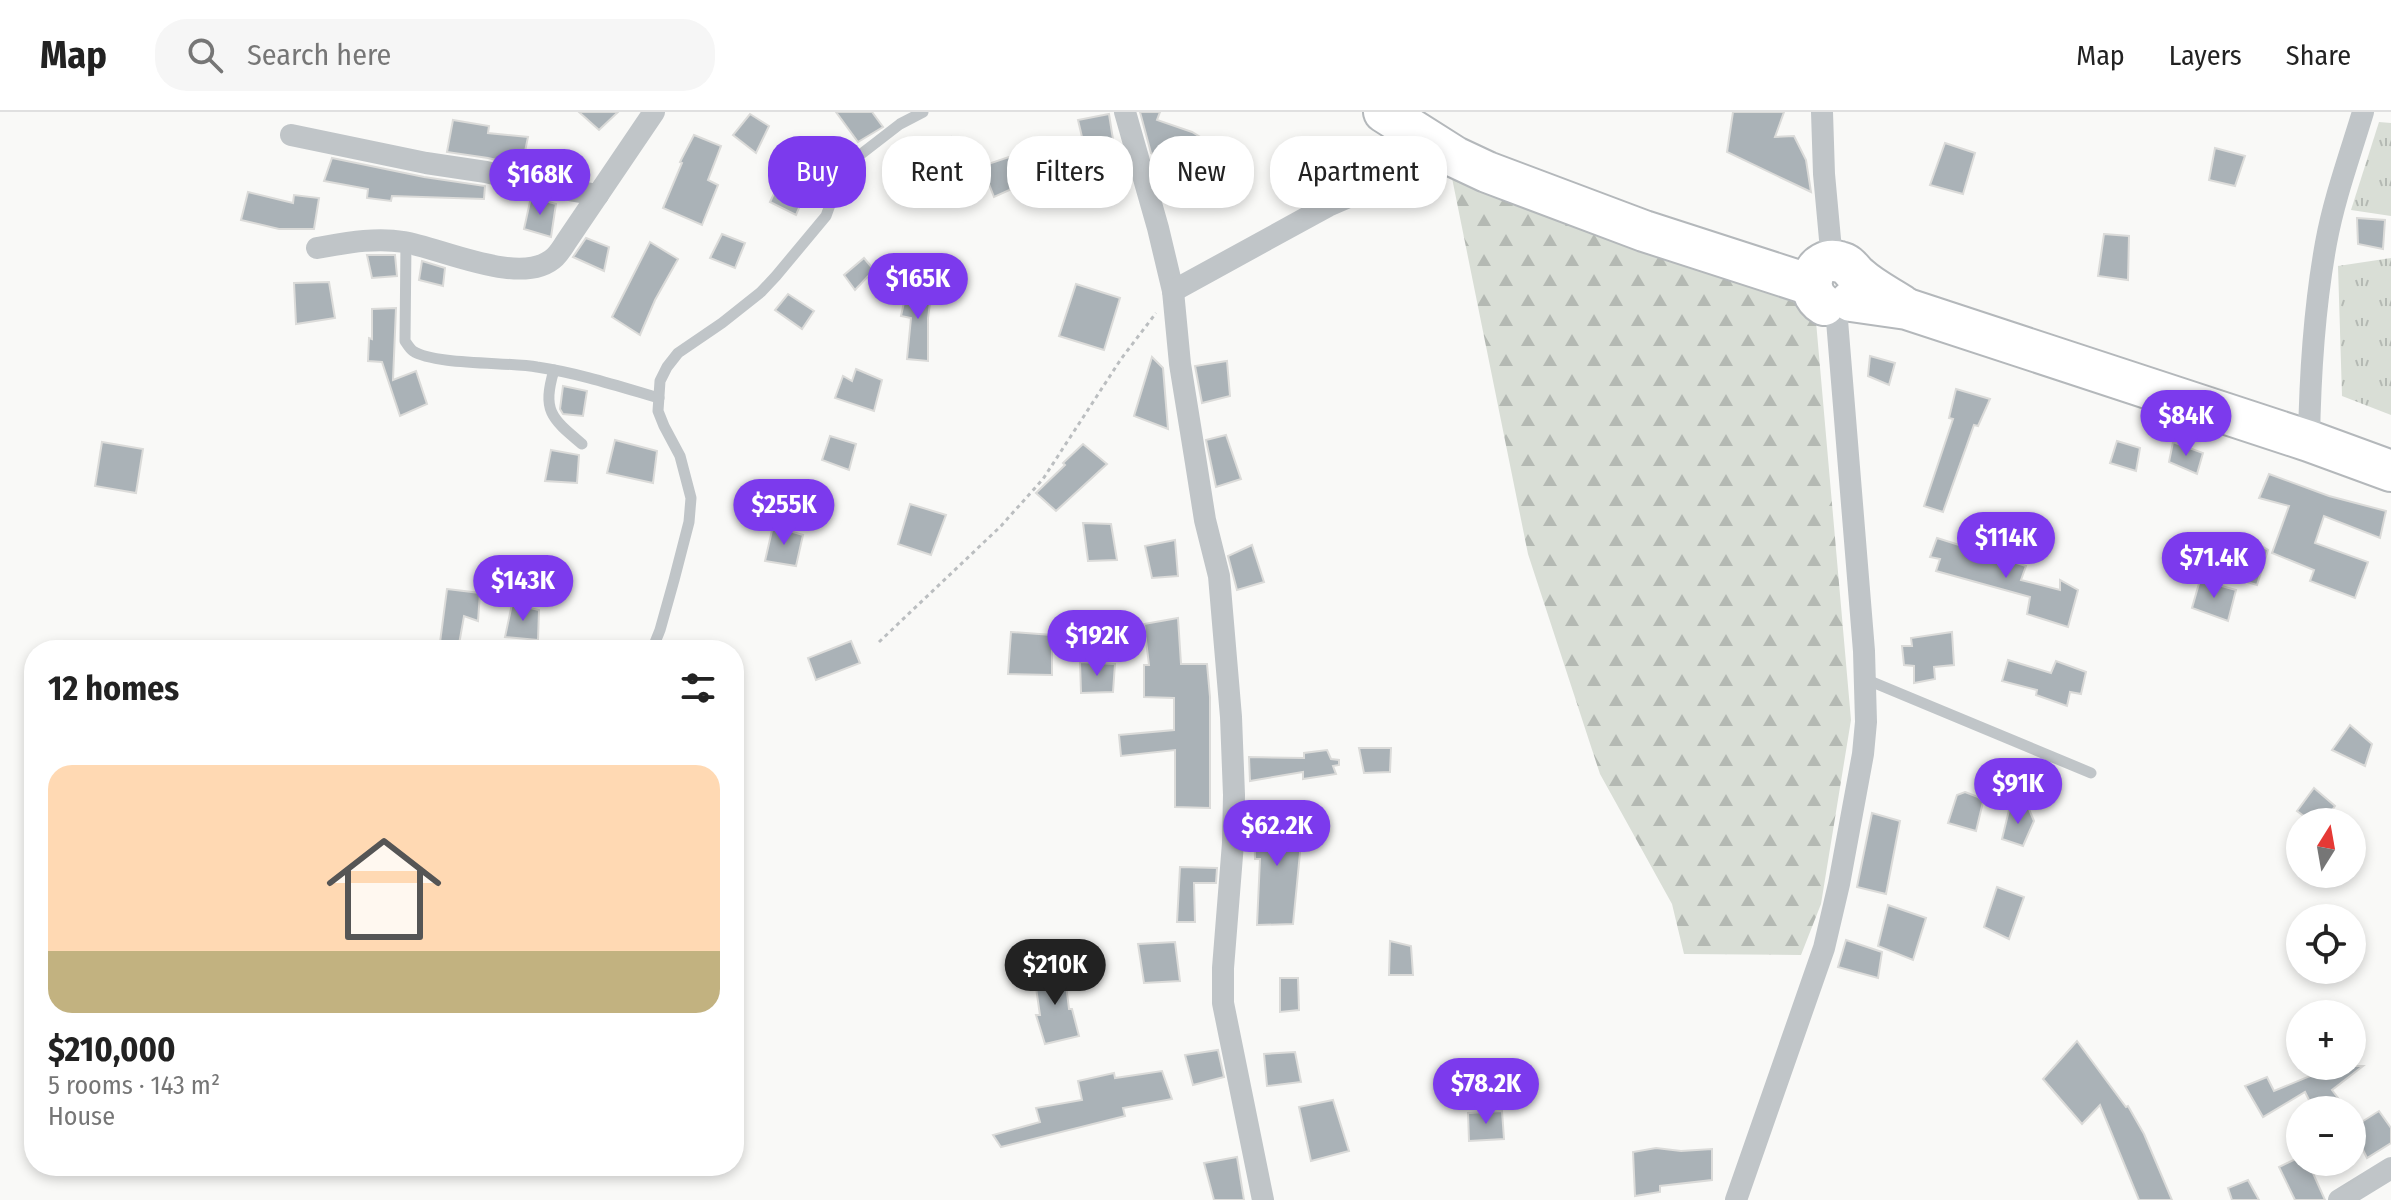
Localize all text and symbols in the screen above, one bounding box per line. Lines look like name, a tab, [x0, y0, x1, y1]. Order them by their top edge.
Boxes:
search box	[155, 19, 715, 91]
text: Map	[40, 32, 107, 78]
icon: search	[183, 33, 227, 77]
text: Search here	[247, 37, 391, 73]
text: Map	[2076, 39, 2125, 72]
text: Layers	[2169, 39, 2242, 72]
text: Share	[2286, 39, 2351, 72]
chip: Buy	[768, 136, 866, 208]
chip: Rent	[882, 136, 991, 208]
chip: Filters	[1007, 136, 1133, 208]
chip: New	[1149, 136, 1254, 208]
chip: Apartment	[1270, 136, 1447, 208]
pin: $168K	[484, 149, 596, 217]
text: $168K	[507, 159, 573, 190]
pin: $165K	[862, 253, 974, 321]
text: $165K	[886, 263, 950, 294]
pin: $84K	[2139, 390, 2233, 458]
text: $84K	[2158, 400, 2214, 431]
pin: $255K	[728, 479, 840, 547]
text: $255K	[751, 489, 817, 520]
pin: $114K	[1950, 512, 2062, 580]
text: $114K	[1975, 522, 2037, 553]
pin: $71.4K	[2149, 532, 2279, 600]
text: $71.4K	[2180, 542, 2248, 573]
pin: $143K	[467, 555, 579, 623]
text: $143K	[491, 565, 555, 596]
pin: $192K	[1041, 610, 1153, 678]
text: $192K	[1065, 620, 1129, 651]
icon: filters	[676, 666, 720, 710]
text: 12 homes	[48, 668, 179, 709]
pin: $91K	[1971, 758, 2065, 826]
text: $91K	[1992, 768, 2044, 799]
pin: $62.2K	[1212, 800, 1342, 868]
north arrow	[2286, 808, 2366, 888]
map controls	[2286, 808, 2366, 1176]
text: $62.2K	[1241, 810, 1313, 841]
icon: home	[312, 817, 456, 961]
button: locate	[2286, 904, 2366, 984]
pin: $210K	[999, 939, 1111, 1007]
text: $210K	[1023, 949, 1087, 980]
button: +	[2286, 1000, 2366, 1080]
text: $210,000	[48, 1029, 176, 1070]
pin: $78.2K	[1421, 1058, 1551, 1126]
text: $78.2K	[1451, 1068, 1521, 1099]
text: 5 rooms · 143 m²	[48, 1070, 220, 1101]
button: −	[2286, 1096, 2366, 1176]
text: House	[48, 1101, 115, 1132]

